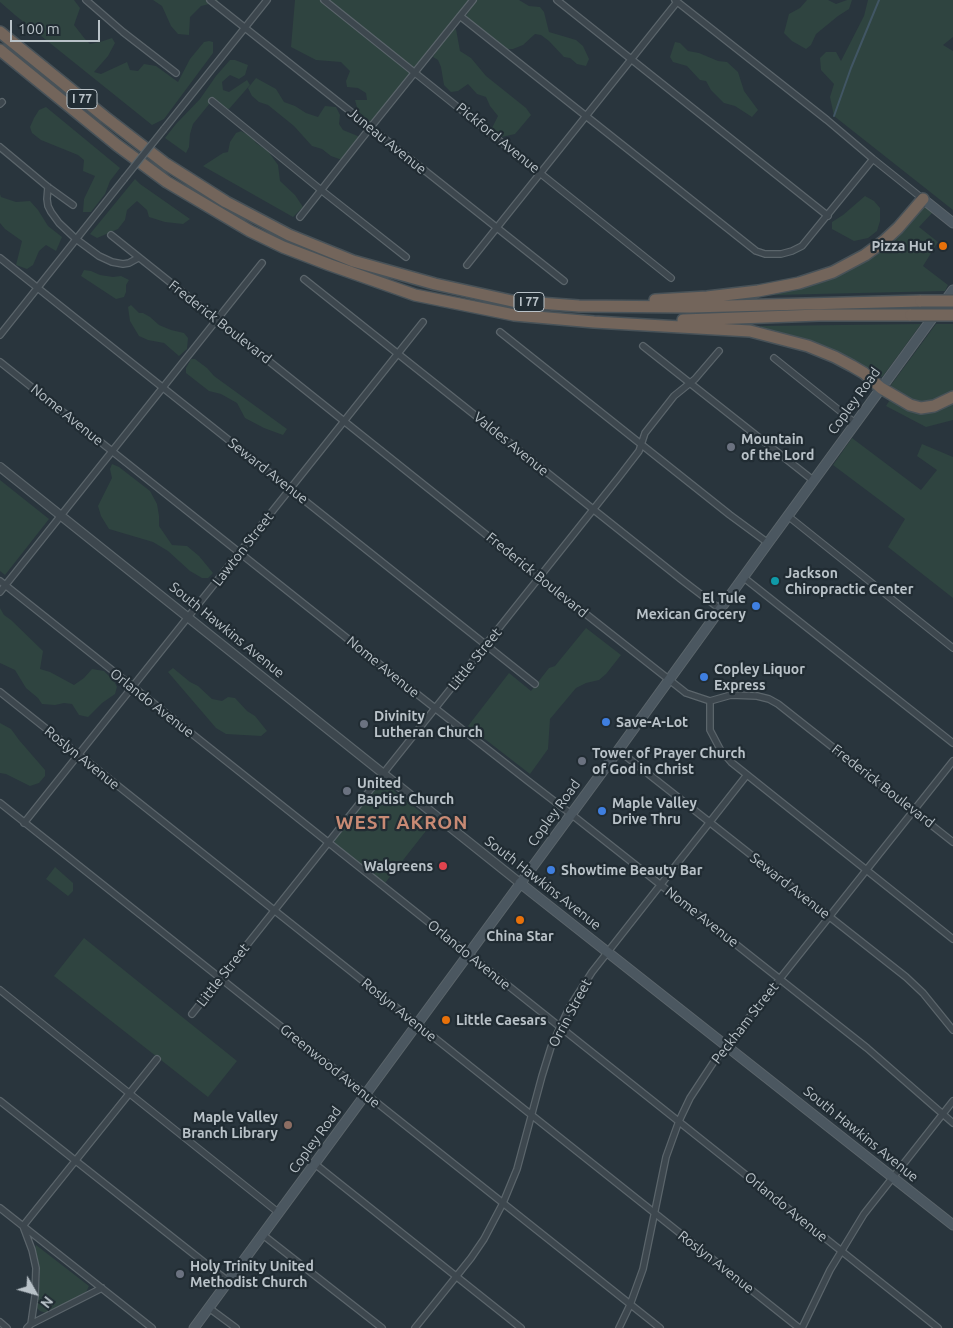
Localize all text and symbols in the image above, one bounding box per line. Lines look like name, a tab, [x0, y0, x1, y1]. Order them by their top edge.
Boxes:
scale bar	[12, 10, 102, 42]
text: 100 m	[18, 20, 60, 37]
road number: I 77	[67, 90, 97, 108]
street label: Pickford Avenue	[453, 99, 543, 177]
street label: Juneau Avenue	[344, 104, 430, 178]
place label: Pizza Hut	[871, 238, 933, 254]
marker: Pizza Hut	[937, 240, 949, 252]
street label: Frederick Boulevard	[165, 277, 275, 367]
road number: I 77	[514, 292, 544, 312]
street label: Copley Road	[824, 364, 884, 438]
street label: Nome Avenue	[27, 381, 107, 449]
street label: Valdes Avenue	[470, 409, 552, 479]
place label: Mountain of the Lord	[741, 431, 814, 464]
street label: Seward Avenue	[225, 435, 311, 507]
marker: Mountain of the Lord	[725, 441, 737, 453]
street label: Lawton Street	[209, 509, 277, 589]
street label: Frederick Boulevard	[483, 529, 591, 621]
place label: Jackson Chiropractic Center	[785, 565, 913, 598]
marker: Jackson Chiropractic Center	[769, 575, 781, 587]
street label: South Hawkins Avenue	[166, 578, 288, 682]
place label: El Tule Mexican Grocery	[636, 590, 746, 622]
marker: El Tule Mexican Grocery	[750, 600, 762, 612]
street label: Little Street	[445, 624, 505, 694]
street label: Nome Avenue	[343, 633, 423, 701]
place label: Copley Liquor Express	[714, 661, 805, 694]
street label: Orlando Avenue	[107, 665, 197, 741]
marker: Copley Liquor Express	[698, 671, 710, 683]
place label: Divinity Lutheran Church	[374, 708, 483, 740]
place label: Save-A-Lot	[616, 714, 688, 730]
marker: Save-A-Lot	[600, 716, 612, 728]
marker: Divinity Lutheran Church	[358, 718, 370, 730]
street label: Roslyn Avenue	[41, 723, 123, 793]
street label: Frederick Boulevard	[828, 741, 938, 831]
place label: Tower of Prayer Church of God in Christ	[592, 745, 746, 778]
marker: Tower of Prayer Church of God in Christ	[576, 755, 588, 767]
place label: United Baptist Church	[357, 775, 454, 808]
street label: Copley Road	[524, 776, 584, 850]
marker: United Baptist Church	[341, 785, 353, 797]
place label: Maple Valley Drive Thru	[612, 795, 697, 828]
marker: Maple Valley Drive Thru	[596, 805, 608, 817]
district label: WEST AKRON	[334, 812, 470, 834]
street label: South Hawkins Avenue	[482, 832, 604, 934]
street label: Seward Avenue	[747, 850, 833, 922]
place label: Walgreens	[364, 858, 433, 874]
marker: Walgreens	[437, 860, 449, 872]
place label: Showtime Beauty Bar	[561, 862, 702, 878]
marker: Showtime Beauty Bar	[545, 864, 557, 876]
street label: Nome Avenue	[662, 883, 742, 951]
marker: China Star	[514, 914, 526, 926]
street label: Orlando Avenue	[424, 916, 514, 994]
place label: China Star	[486, 928, 554, 944]
street label: Little Street	[193, 940, 253, 1010]
street label: Roslyn Avenue	[358, 975, 440, 1045]
street label: Orrin Street	[545, 976, 595, 1050]
street label: Peckham Street	[708, 979, 782, 1067]
place label: Little Caesars	[456, 1012, 547, 1028]
marker: Little Caesars	[440, 1014, 452, 1026]
street label: Greenwood Avenue	[277, 1021, 383, 1111]
street label: South Hawkins Avenue	[800, 1082, 922, 1186]
street label: Copley Road	[285, 1103, 345, 1177]
place label: Maple Valley Branch Library	[182, 1109, 278, 1142]
marker: Maple Valley Branch Library	[282, 1119, 294, 1131]
street label: Orlando Avenue	[741, 1168, 831, 1246]
street label: Roslyn Avenue	[675, 1227, 757, 1297]
place label: Holy Trinity United Methodist Church	[190, 1258, 314, 1290]
north arrow	[10, 1268, 60, 1318]
marker: Holy Trinity United Methodist Church	[174, 1268, 186, 1280]
text: N	[37, 1293, 56, 1311]

